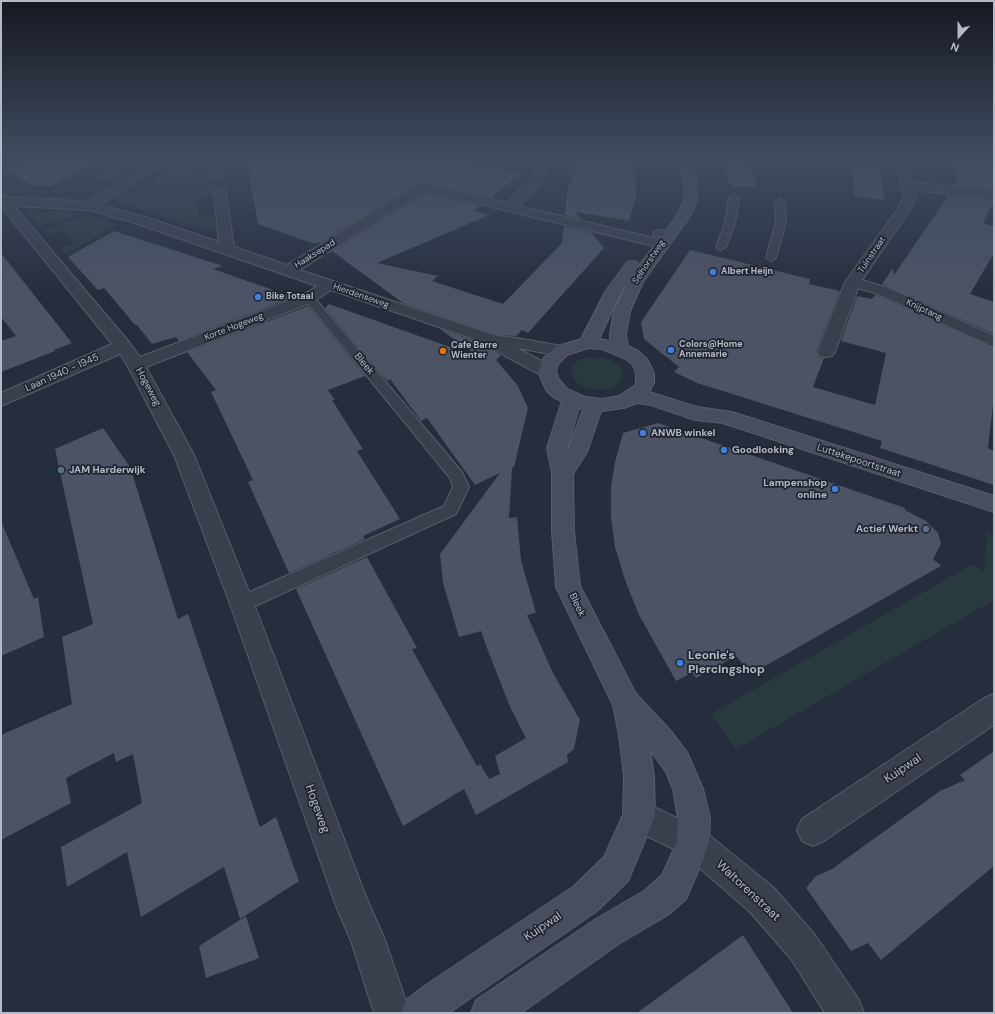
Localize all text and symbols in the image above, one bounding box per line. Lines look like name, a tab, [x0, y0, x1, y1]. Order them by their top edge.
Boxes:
north arrow	[939, 16, 979, 56]
text: N	[948, 39, 961, 55]
street label: Tuinstraat	[856, 235, 888, 275]
street label: Haaksepad	[293, 237, 337, 271]
street label: Selhorstweg	[630, 238, 668, 286]
marker: Albert Heijn	[708, 267, 718, 277]
place label: Albert Heijn	[721, 267, 773, 277]
street label: Hierdenseweg	[331, 281, 391, 311]
marker: Bike Totaal	[253, 292, 263, 302]
place label: Bike Totaal	[266, 292, 313, 302]
street label: Knijptang	[904, 297, 944, 323]
street label: Korte Hogeweg	[203, 311, 265, 343]
place label: Colors@Home Annemarie	[679, 340, 743, 361]
place label: Cafe Barre Wienter	[451, 341, 497, 362]
marker: Colors@Home Annemarie	[666, 345, 676, 355]
marker: Cafe Barre Wienter	[438, 346, 448, 356]
street label: Laan 1940 - 1945	[23, 351, 101, 395]
street label: Bleek	[351, 351, 377, 377]
street label: Hogeweg	[133, 366, 163, 408]
place label: ANWB winkel	[651, 427, 715, 439]
marker: ANWB winkel	[638, 428, 648, 438]
street label: Luttekepoortstraat	[816, 442, 902, 480]
place label: Goodlooking	[732, 444, 794, 456]
marker: Goodlooking	[719, 445, 729, 455]
place label: JAM Harderwijk	[69, 464, 146, 476]
marker: JAM Harderwijk	[56, 465, 66, 475]
place label: Lampenshop online	[763, 477, 827, 500]
marker: Lampenshop online	[830, 484, 840, 494]
place label: Actief Werkt	[856, 523, 918, 535]
marker: Actief Werkt	[921, 524, 931, 534]
street label: Bleek	[566, 591, 588, 619]
place label: Leonie's Piercingshop	[688, 649, 765, 677]
marker: Leonie's Piercingshop	[675, 658, 685, 668]
street label: Kuipwal	[882, 751, 924, 787]
street label: Hogeweg	[302, 783, 332, 835]
street label: Waltorenstraat	[713, 858, 783, 924]
street label: Kuipwal	[522, 909, 564, 945]

